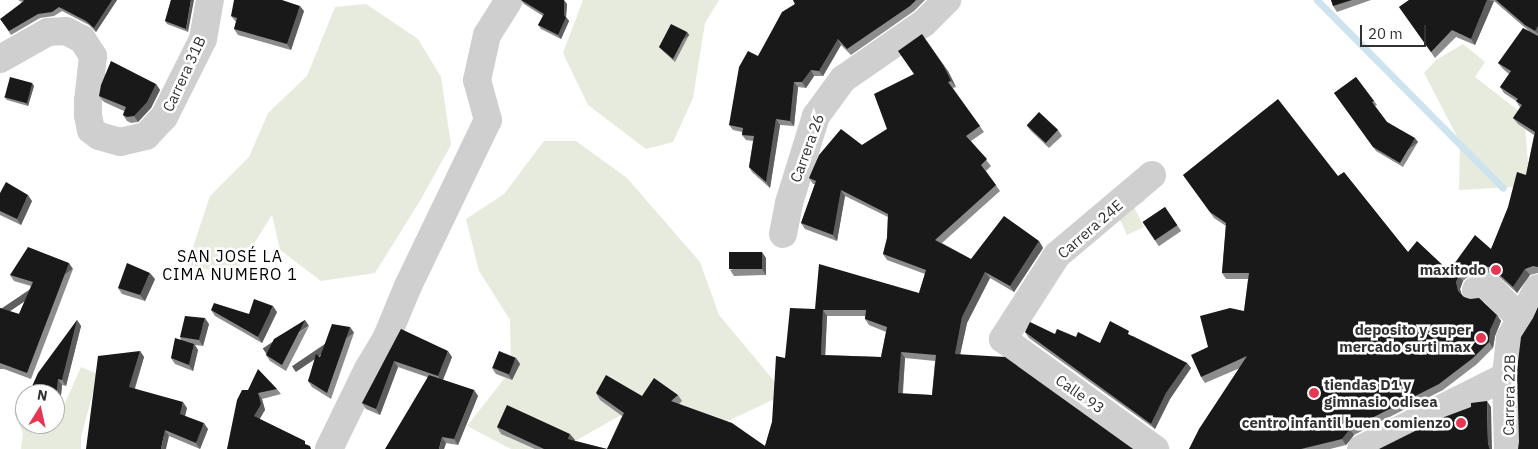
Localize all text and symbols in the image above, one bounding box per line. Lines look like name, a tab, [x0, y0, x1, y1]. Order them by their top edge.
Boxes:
scale bar	[1363, 15, 1429, 47]
text: 20 m	[1368, 24, 1403, 43]
street label: Carrera 31B	[159, 33, 209, 115]
street label: Carrera 26	[786, 111, 828, 185]
street label: Carrera 24E	[1054, 196, 1126, 262]
district label: SAN JOSÉ LA CIMA NUMERO 1	[161, 246, 299, 284]
place label: maxitodo	[1420, 261, 1486, 279]
marker: maxitodo	[1490, 264, 1502, 276]
place label: deposito y super mercado surti max	[1339, 320, 1471, 355]
marker: deposito y super mercado surti max	[1475, 332, 1487, 344]
street label: Carrera 22B	[1499, 354, 1519, 436]
street label: Calle 93	[1052, 371, 1108, 417]
place label: tiendas D1 y gimnasio odisea	[1324, 375, 1438, 410]
north arrow	[15, 384, 65, 434]
text: N	[36, 385, 49, 405]
marker: tiendas D1 y gimnasio odisea	[1308, 387, 1320, 399]
place label: centro infantil buen comienzo	[1242, 414, 1451, 432]
marker: centro infantil buen comienzo	[1455, 417, 1467, 429]

